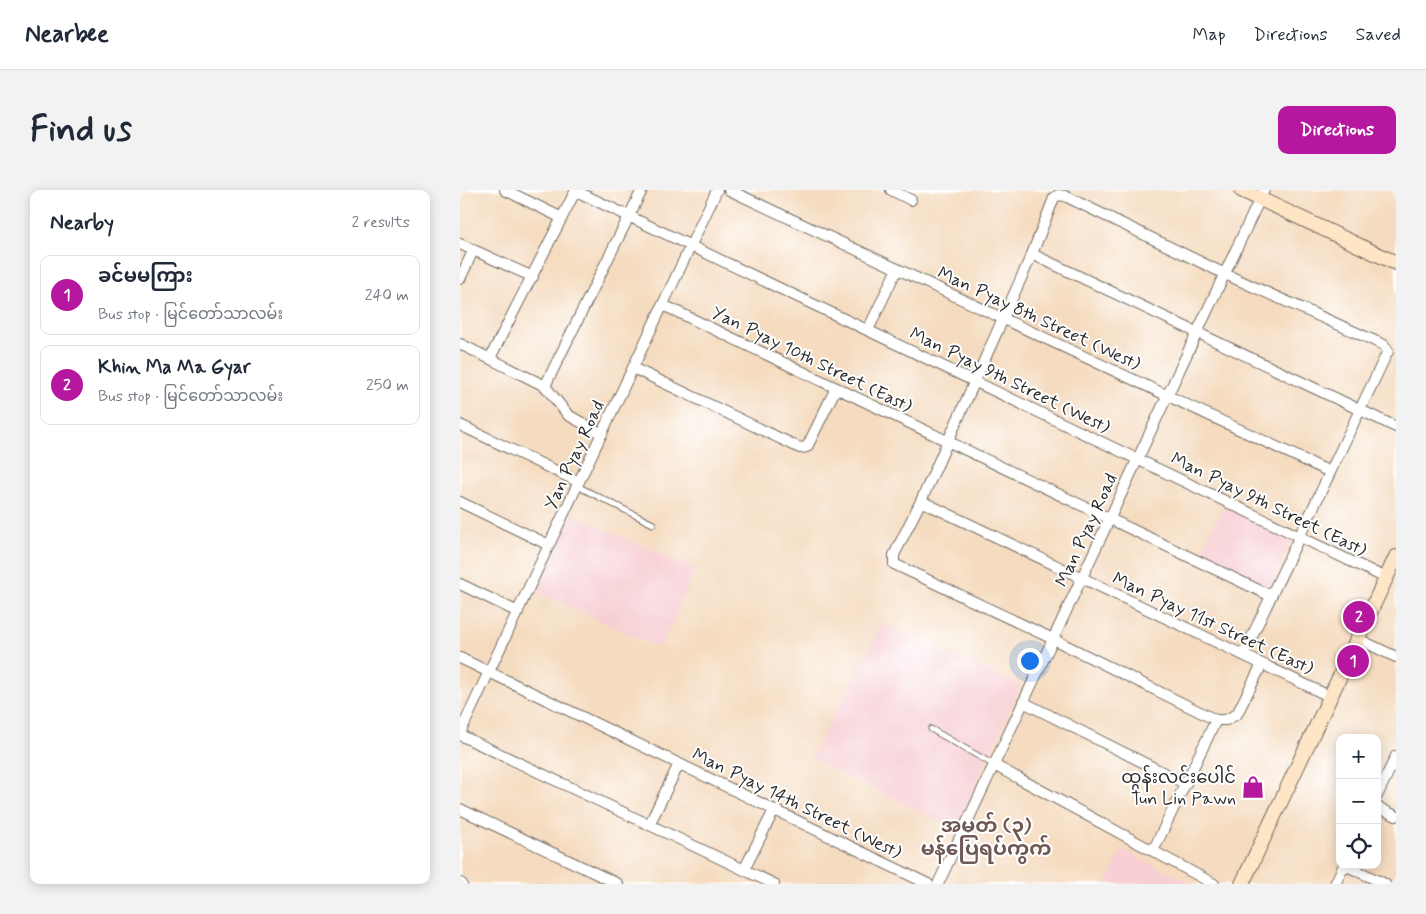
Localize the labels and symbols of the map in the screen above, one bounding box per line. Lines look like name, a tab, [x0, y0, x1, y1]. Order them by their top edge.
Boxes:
street label: Man Pyay 8th Street (West)	[933, 261, 1144, 377]
street label: Yan Pyay 10th Street (East)	[707, 301, 916, 419]
street label: Man Pyay 9th Street (West)	[905, 322, 1114, 440]
street label: Yan Pyay Road	[539, 397, 611, 514]
street label: Man Pyay 9th Street (East)	[1167, 447, 1371, 563]
street label: Man Pyay Road	[1050, 470, 1124, 591]
street label: Man Pyay 11st Street (East)	[1108, 567, 1317, 681]
pin: 2	[1343, 598, 1375, 636]
pin: 1	[1337, 642, 1369, 680]
your location	[1017, 648, 1043, 674]
street label: Man Pyay 14th Street (West)	[688, 743, 906, 865]
place label: ထွန်းလင်းပေါင် Tun Lin Pawn	[1121, 764, 1236, 811]
shop icon: ထွန်းလင်းပေါင် Tun Lin Pawn	[1240, 774, 1266, 800]
district label: အမှတ် (၃) မန်ပြေရပ်ကွက်	[921, 812, 1051, 864]

